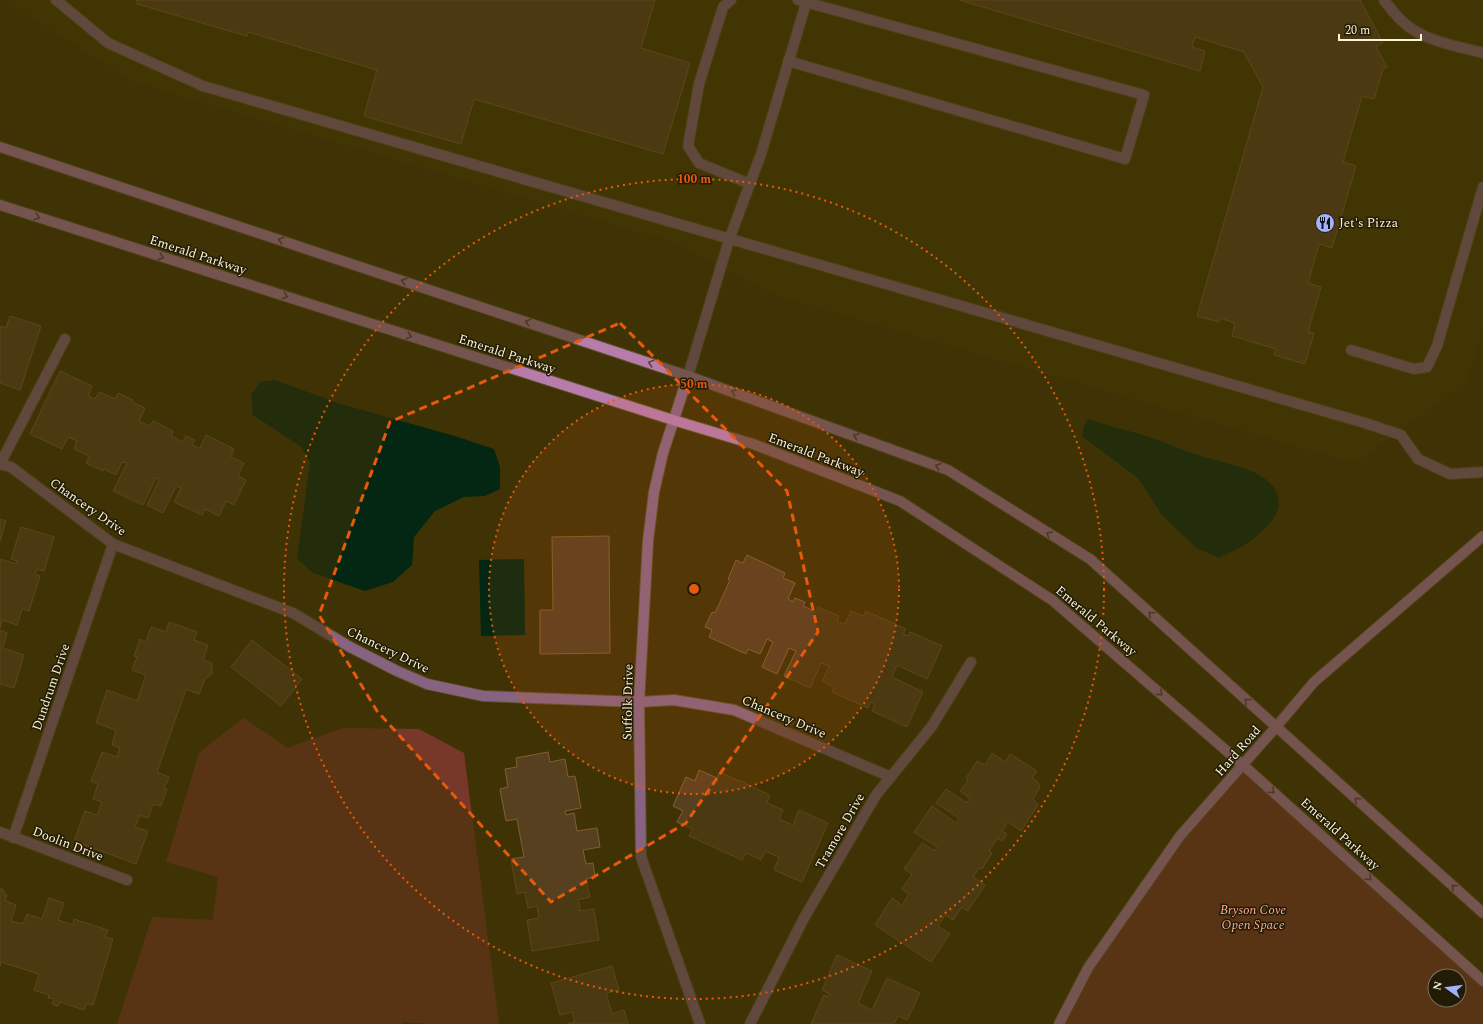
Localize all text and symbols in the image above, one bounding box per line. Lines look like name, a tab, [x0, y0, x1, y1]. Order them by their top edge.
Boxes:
scale bar	[1339, 16, 1421, 42]
text: 20 m	[1345, 21, 1370, 40]
text: 100 m	[677, 170, 711, 189]
one-way arrow	[33, 212, 40, 221]
restaurant icon: Jet's Pizza	[1314, 212, 1336, 234]
place label: Jet's Pizza	[1339, 213, 1399, 233]
street label: Emerald Parkway	[147, 230, 250, 280]
one-way arrow	[277, 237, 284, 245]
one-way arrow	[157, 252, 164, 261]
one-way arrow	[401, 278, 408, 286]
one-way arrow	[281, 291, 288, 300]
one-way arrow	[524, 319, 531, 327]
street label: Emerald Parkway	[456, 329, 559, 379]
one-way arrow	[405, 331, 412, 340]
one-way arrow	[648, 359, 655, 368]
text: 50 m	[680, 375, 708, 394]
one-way arrow	[730, 388, 737, 397]
street label: Emerald Parkway	[765, 428, 867, 483]
one-way arrow	[853, 432, 860, 440]
one-way arrow	[935, 462, 942, 471]
street label: Chancery Drive	[45, 473, 131, 541]
one-way arrow	[1046, 531, 1053, 538]
street label: Emerald Parkway	[1051, 581, 1142, 662]
centre of rings	[687, 582, 701, 596]
one-way arrow	[1148, 612, 1155, 619]
street label: Chancery Drive	[343, 621, 433, 679]
street label: Dundrum Drive	[27, 641, 75, 733]
street label: Suffolk Drive	[617, 664, 639, 740]
one-way arrow	[1155, 688, 1162, 695]
street label: Chancery Drive	[739, 690, 829, 744]
one-way arrow	[1244, 699, 1252, 706]
street label: Hard Road	[1210, 721, 1266, 781]
one-way arrow	[1268, 786, 1275, 793]
street label: Tramore Drive	[810, 789, 870, 873]
street label: Emerald Parkway	[1296, 793, 1385, 876]
one-way arrow	[1354, 797, 1362, 805]
street label: Doolin Drive	[30, 821, 106, 867]
one-way arrow	[1364, 873, 1372, 880]
one-way arrow	[1451, 884, 1459, 892]
park label: Bryson Cove Open Space	[1220, 900, 1286, 935]
north arrow	[1427, 968, 1467, 1008]
text: N	[1428, 979, 1447, 992]

